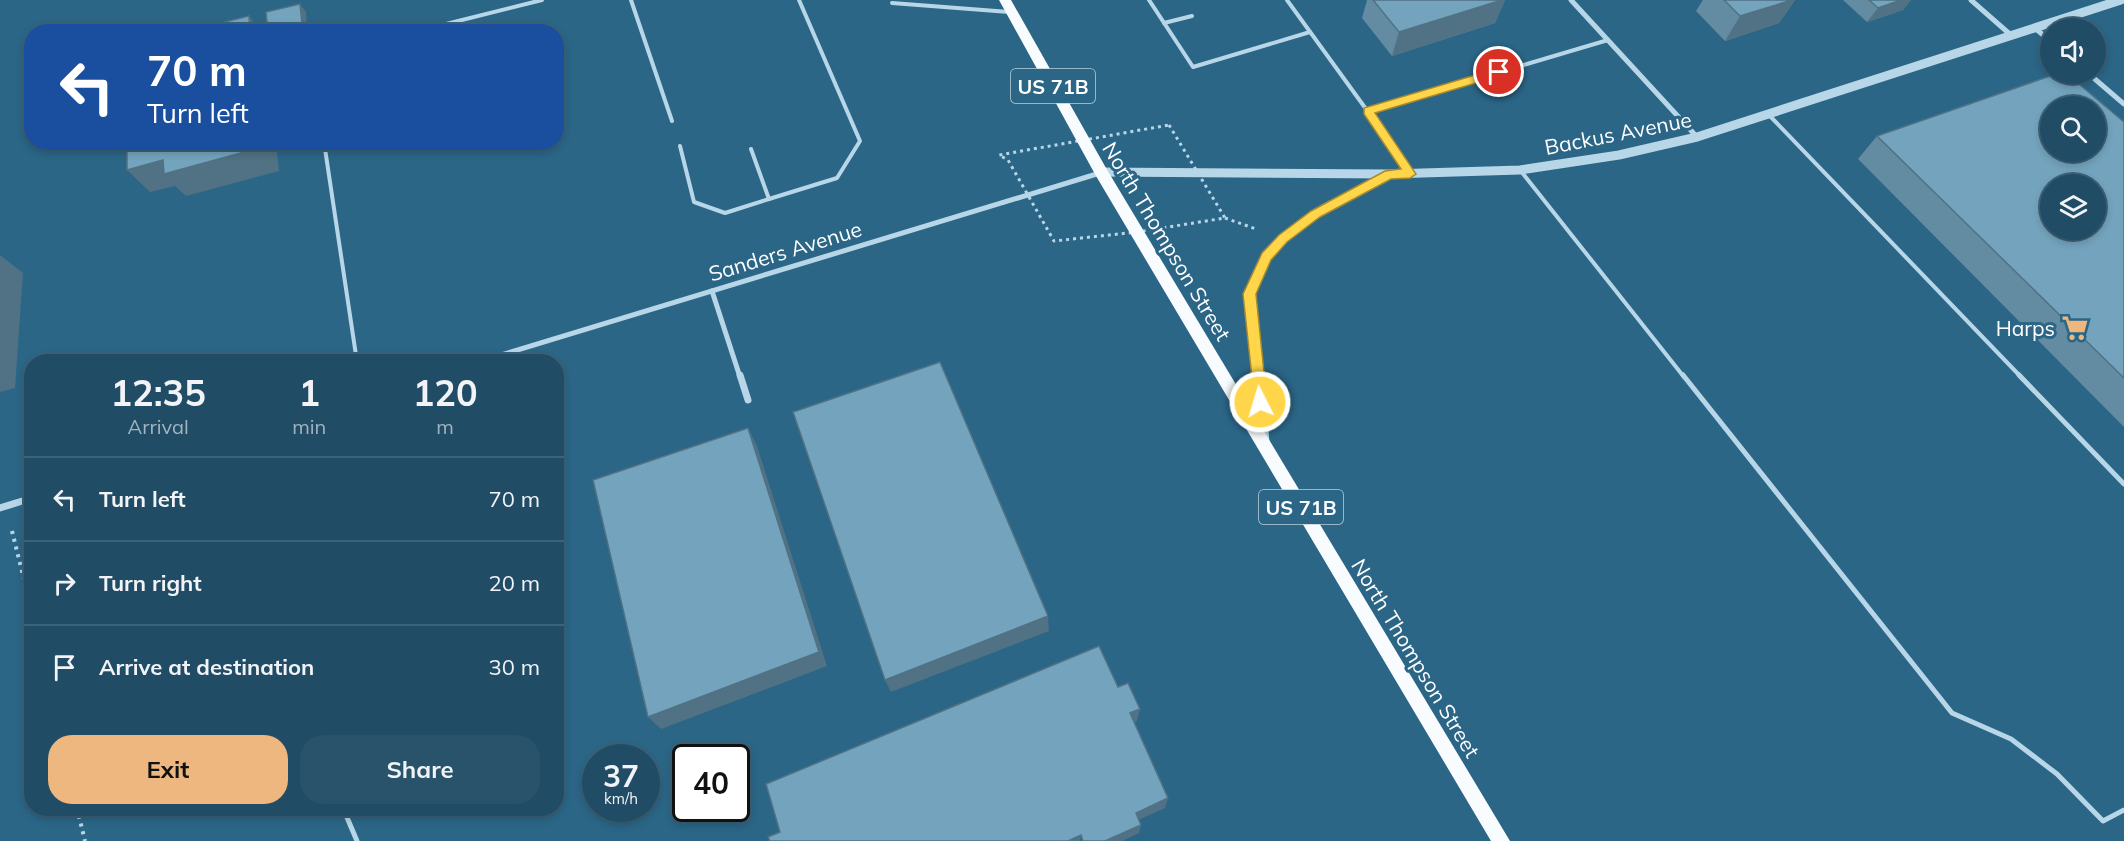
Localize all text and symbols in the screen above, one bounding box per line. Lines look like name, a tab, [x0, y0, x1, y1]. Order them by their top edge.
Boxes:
map controls	[2040, 18, 2106, 240]
button: sound	[2040, 18, 2106, 84]
text: 70 m	[147, 44, 247, 97]
pin	[1473, 46, 1524, 97]
icon: left	[48, 48, 126, 126]
icon: arrive	[1482, 55, 1515, 88]
road number: US 71B	[1011, 69, 1095, 103]
text: Turn left	[147, 96, 249, 130]
button: search	[2040, 96, 2106, 162]
street label: Backus Avenue	[1542, 106, 1694, 160]
street label: North Thompson Street	[1097, 137, 1237, 345]
button: layers	[2040, 174, 2106, 240]
street label: Sanders Avenue	[705, 215, 865, 287]
supermarket icon: Harps	[2060, 313, 2090, 343]
place label: Harps	[1996, 315, 2055, 341]
text: 12:35	[110, 370, 206, 415]
text: 1	[298, 370, 320, 415]
text: 120	[413, 370, 478, 415]
position arrow	[1228, 370, 1292, 434]
text: Arrival	[128, 414, 189, 439]
text: min	[292, 414, 326, 439]
text: m	[436, 414, 454, 439]
icon: left	[48, 483, 81, 516]
text: Turn left	[99, 485, 186, 513]
text: 70 m	[489, 485, 540, 513]
road number: US 71B	[1259, 490, 1343, 524]
street label: North Thompson Street	[1346, 554, 1486, 762]
icon: right	[48, 567, 81, 600]
text: Turn right	[99, 569, 202, 597]
text: 20 m	[489, 569, 540, 597]
icon: arrive	[48, 651, 81, 684]
text: Arrive at destination	[99, 653, 314, 681]
text: 30 m	[489, 653, 540, 681]
button: Exit	[48, 735, 288, 804]
button: Share	[300, 735, 540, 804]
speed limit sign: 40	[672, 744, 750, 822]
text: 37	[603, 757, 639, 795]
text: km/h	[604, 789, 638, 808]

